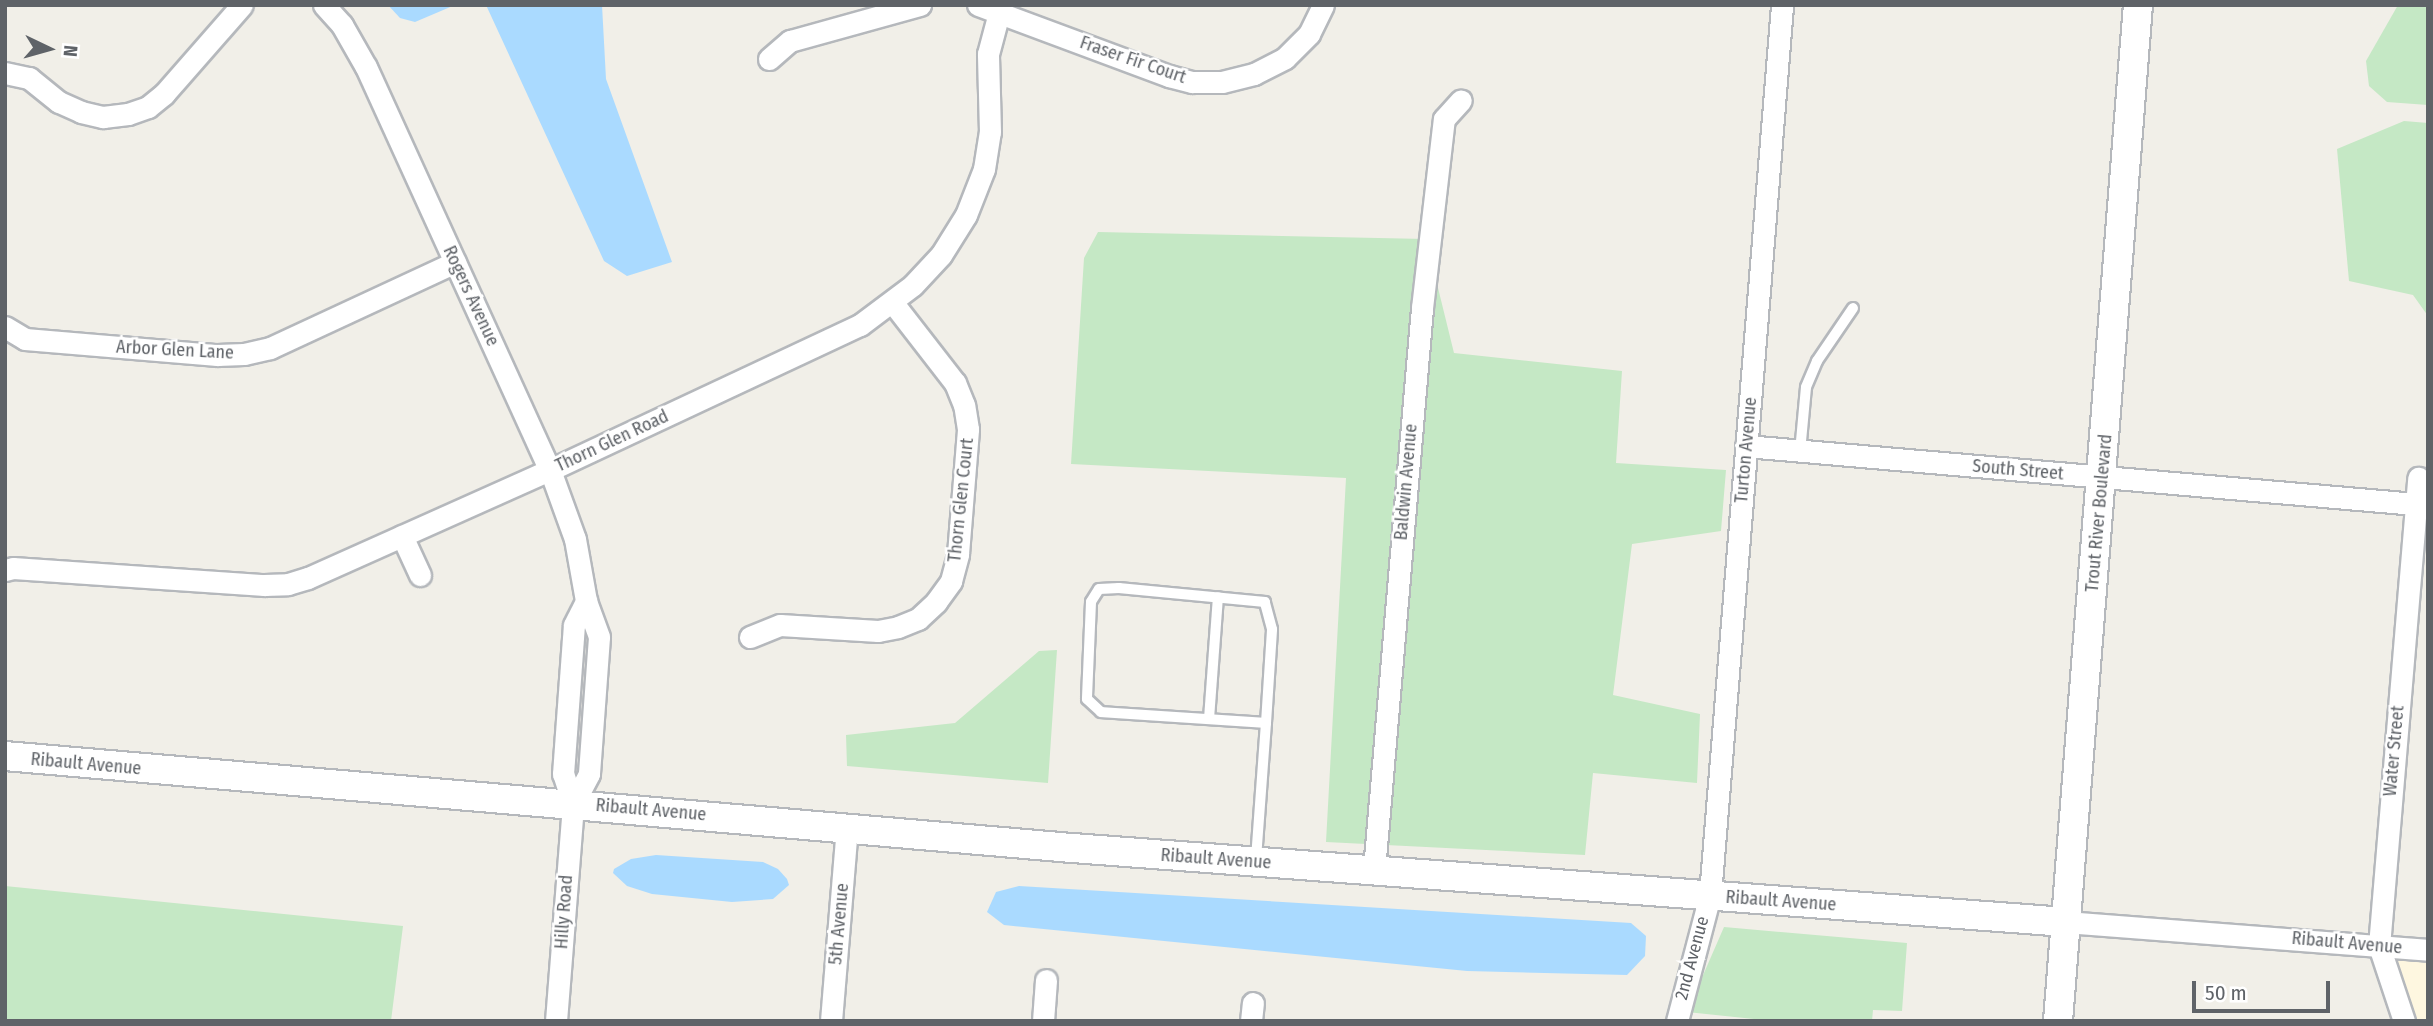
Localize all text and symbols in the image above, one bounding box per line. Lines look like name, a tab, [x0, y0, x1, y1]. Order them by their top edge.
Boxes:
north arrow	[14, 14, 84, 84]
street label: Fraser Fir Court	[1077, 32, 1189, 88]
text: N	[58, 44, 82, 58]
street label: Rogers Avenue	[438, 242, 504, 350]
street label: Arbor Glen Lane	[116, 336, 234, 364]
street label: Turton Avenue	[1731, 396, 1761, 504]
street label: Thorn Glen Road	[552, 405, 672, 477]
street label: Baldwin Avenue	[1390, 423, 1422, 541]
street label: Trout River Boulevard	[2081, 433, 2117, 593]
street label: Thorn Glen Court	[944, 437, 978, 563]
street label: South Street	[1971, 455, 2065, 485]
street label: Water Street	[2379, 705, 2409, 797]
street label: Ribault Avenue	[30, 748, 142, 780]
street label: Ribault Avenue	[595, 794, 707, 826]
street label: Ribault Avenue	[1160, 844, 1272, 874]
street label: Hilly Road	[551, 874, 577, 950]
street label: 5th Avenue	[825, 882, 853, 966]
street label: Ribault Avenue	[1725, 886, 1837, 916]
street label: 2nd Avenue	[1671, 914, 1713, 1002]
street label: Ribault Avenue	[2291, 927, 2403, 959]
scale bar	[2195, 967, 2333, 1011]
text: 50 m	[2205, 980, 2247, 1006]

